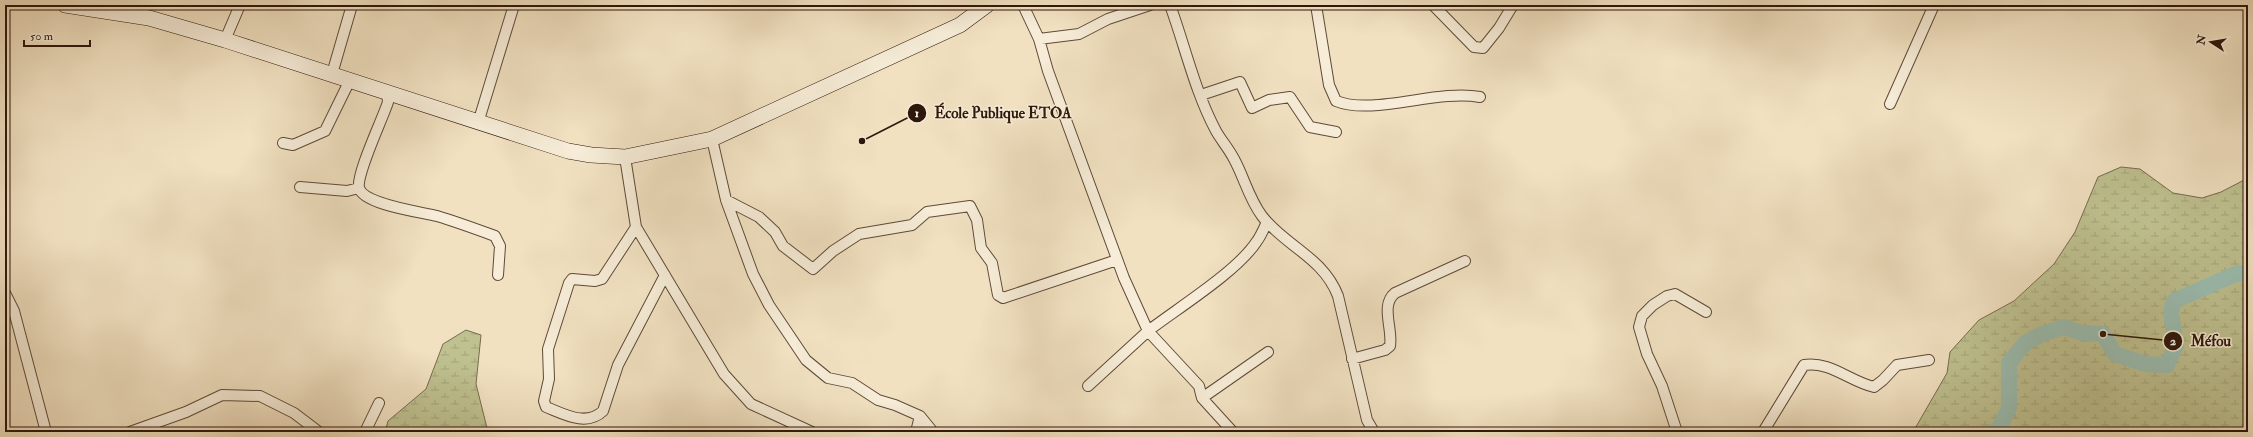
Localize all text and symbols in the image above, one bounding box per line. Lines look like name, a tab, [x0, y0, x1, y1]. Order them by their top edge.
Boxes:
scale bar	[24, 22, 90, 48]
north arrow	[2191, 22, 2231, 62]
text: 50 m	[30, 29, 54, 44]
text: N	[2194, 33, 2209, 47]
callout: École Publique ETOA	[907, 100, 1080, 127]
text: École Publique ETOA	[934, 102, 1072, 124]
text: 1	[915, 106, 919, 121]
callout: Méfou	[2163, 328, 2240, 355]
text: Méfou	[2190, 332, 2231, 351]
text: 2	[2170, 334, 2176, 349]

